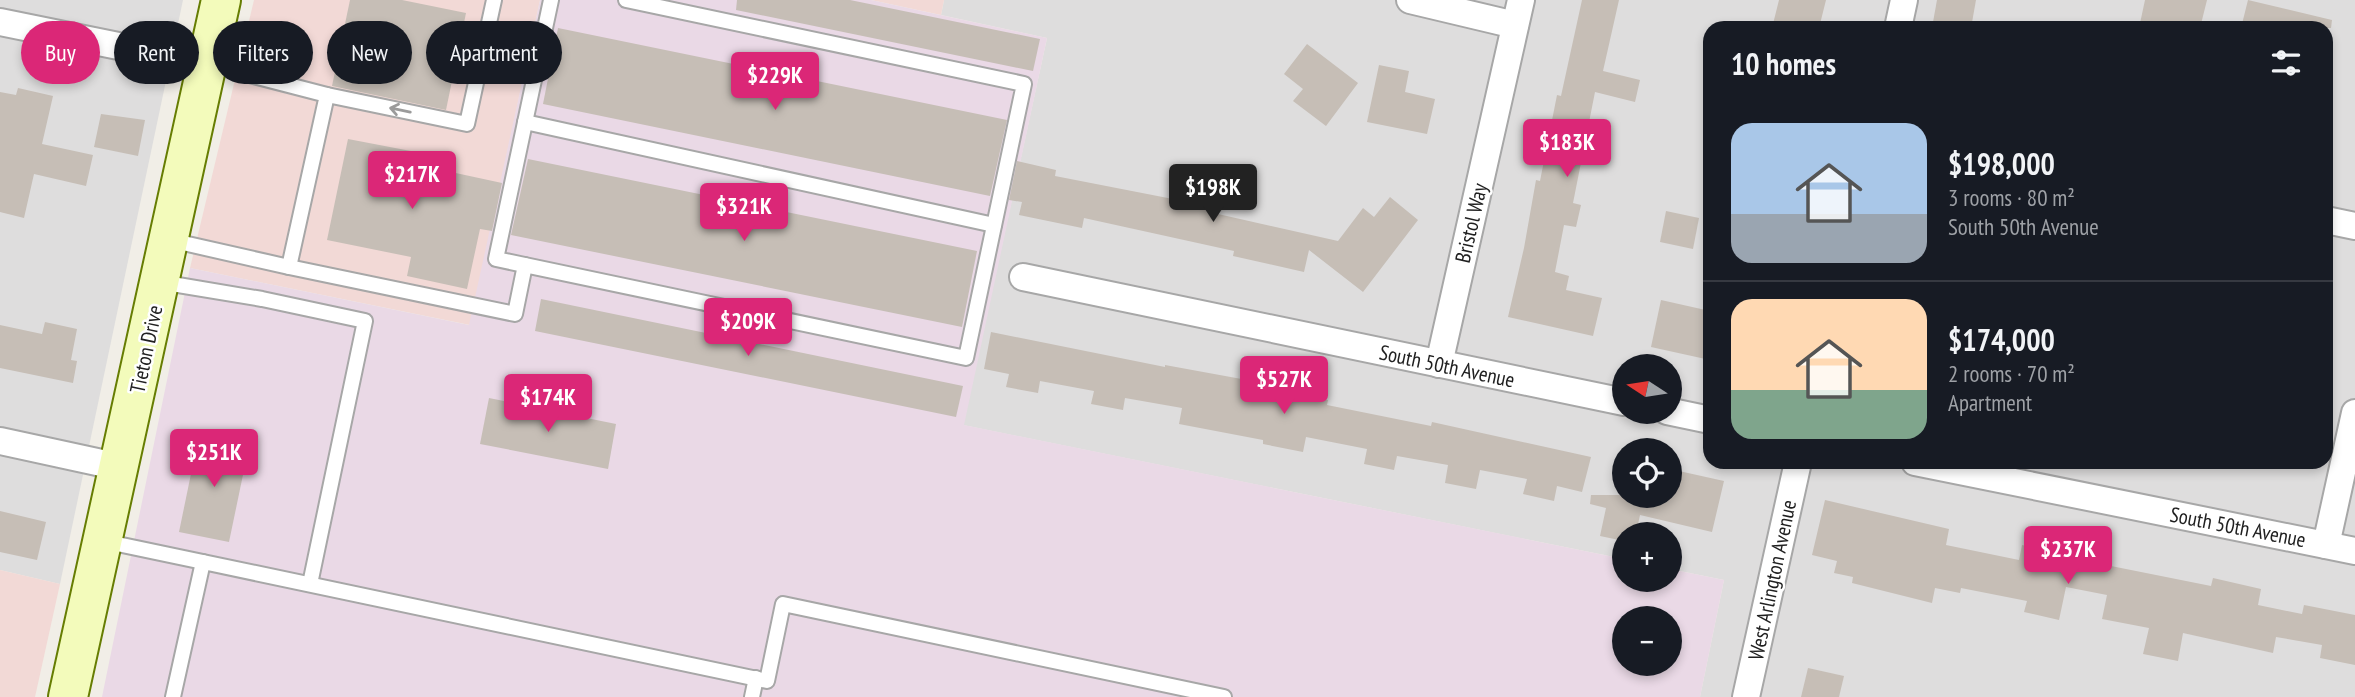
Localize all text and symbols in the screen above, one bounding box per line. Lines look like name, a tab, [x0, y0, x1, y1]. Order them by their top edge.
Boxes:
chip: Buy	[21, 21, 100, 84]
chip: Rent	[114, 21, 199, 84]
chip: Filters	[213, 21, 313, 84]
chip: New	[327, 21, 412, 84]
chip: Apartment	[426, 21, 562, 84]
text: 10 homes	[1731, 44, 1836, 83]
icon: filters	[2267, 44, 2305, 82]
pin: $229K	[726, 52, 824, 112]
text: $229K	[747, 60, 803, 89]
one-way arrow	[389, 103, 412, 117]
pin: $183K	[1518, 120, 1616, 179]
text: $183K	[1539, 127, 1595, 156]
text: $198,000	[1948, 144, 2055, 183]
icon: home	[1787, 151, 1871, 235]
pin: $217K	[363, 152, 461, 211]
text: $217K	[384, 159, 440, 188]
pin: $198K	[1164, 164, 1262, 224]
text: $198K	[1185, 172, 1241, 201]
street label: Bristol Way	[1449, 181, 1493, 265]
text: 3 rooms · 80 m²	[1948, 183, 2075, 212]
pin: $321K	[695, 184, 793, 243]
text: $321K	[716, 191, 772, 220]
text: South 50th Avenue	[1948, 212, 2099, 241]
pin: $209K	[699, 298, 797, 358]
street label: Tieton Drive	[124, 303, 168, 395]
text: $209K	[720, 306, 776, 335]
text: $174,000	[1948, 320, 2055, 359]
icon: home	[1787, 327, 1871, 411]
street label: South 50th Avenue	[1377, 338, 1517, 394]
north arrow	[1612, 354, 1682, 424]
map controls	[1612, 354, 1682, 676]
pin: $527K	[1235, 356, 1333, 416]
text: 2 rooms · 70 m²	[1948, 359, 2075, 388]
text: $527K	[1256, 364, 1312, 393]
pin: $174K	[499, 374, 597, 434]
text: $174K	[520, 382, 576, 411]
text: Apartment	[1948, 388, 2032, 417]
pin: $251K	[165, 430, 263, 489]
text: $251K	[186, 437, 242, 466]
button: locate	[1612, 438, 1682, 508]
street label: West Arlington Avenue	[1742, 497, 1802, 663]
street label: South 50th Avenue	[2168, 501, 2308, 553]
button: +	[1612, 522, 1682, 592]
pin: $237K	[2019, 526, 2117, 586]
text: $237K	[2040, 534, 2096, 563]
button: −	[1612, 606, 1682, 676]

